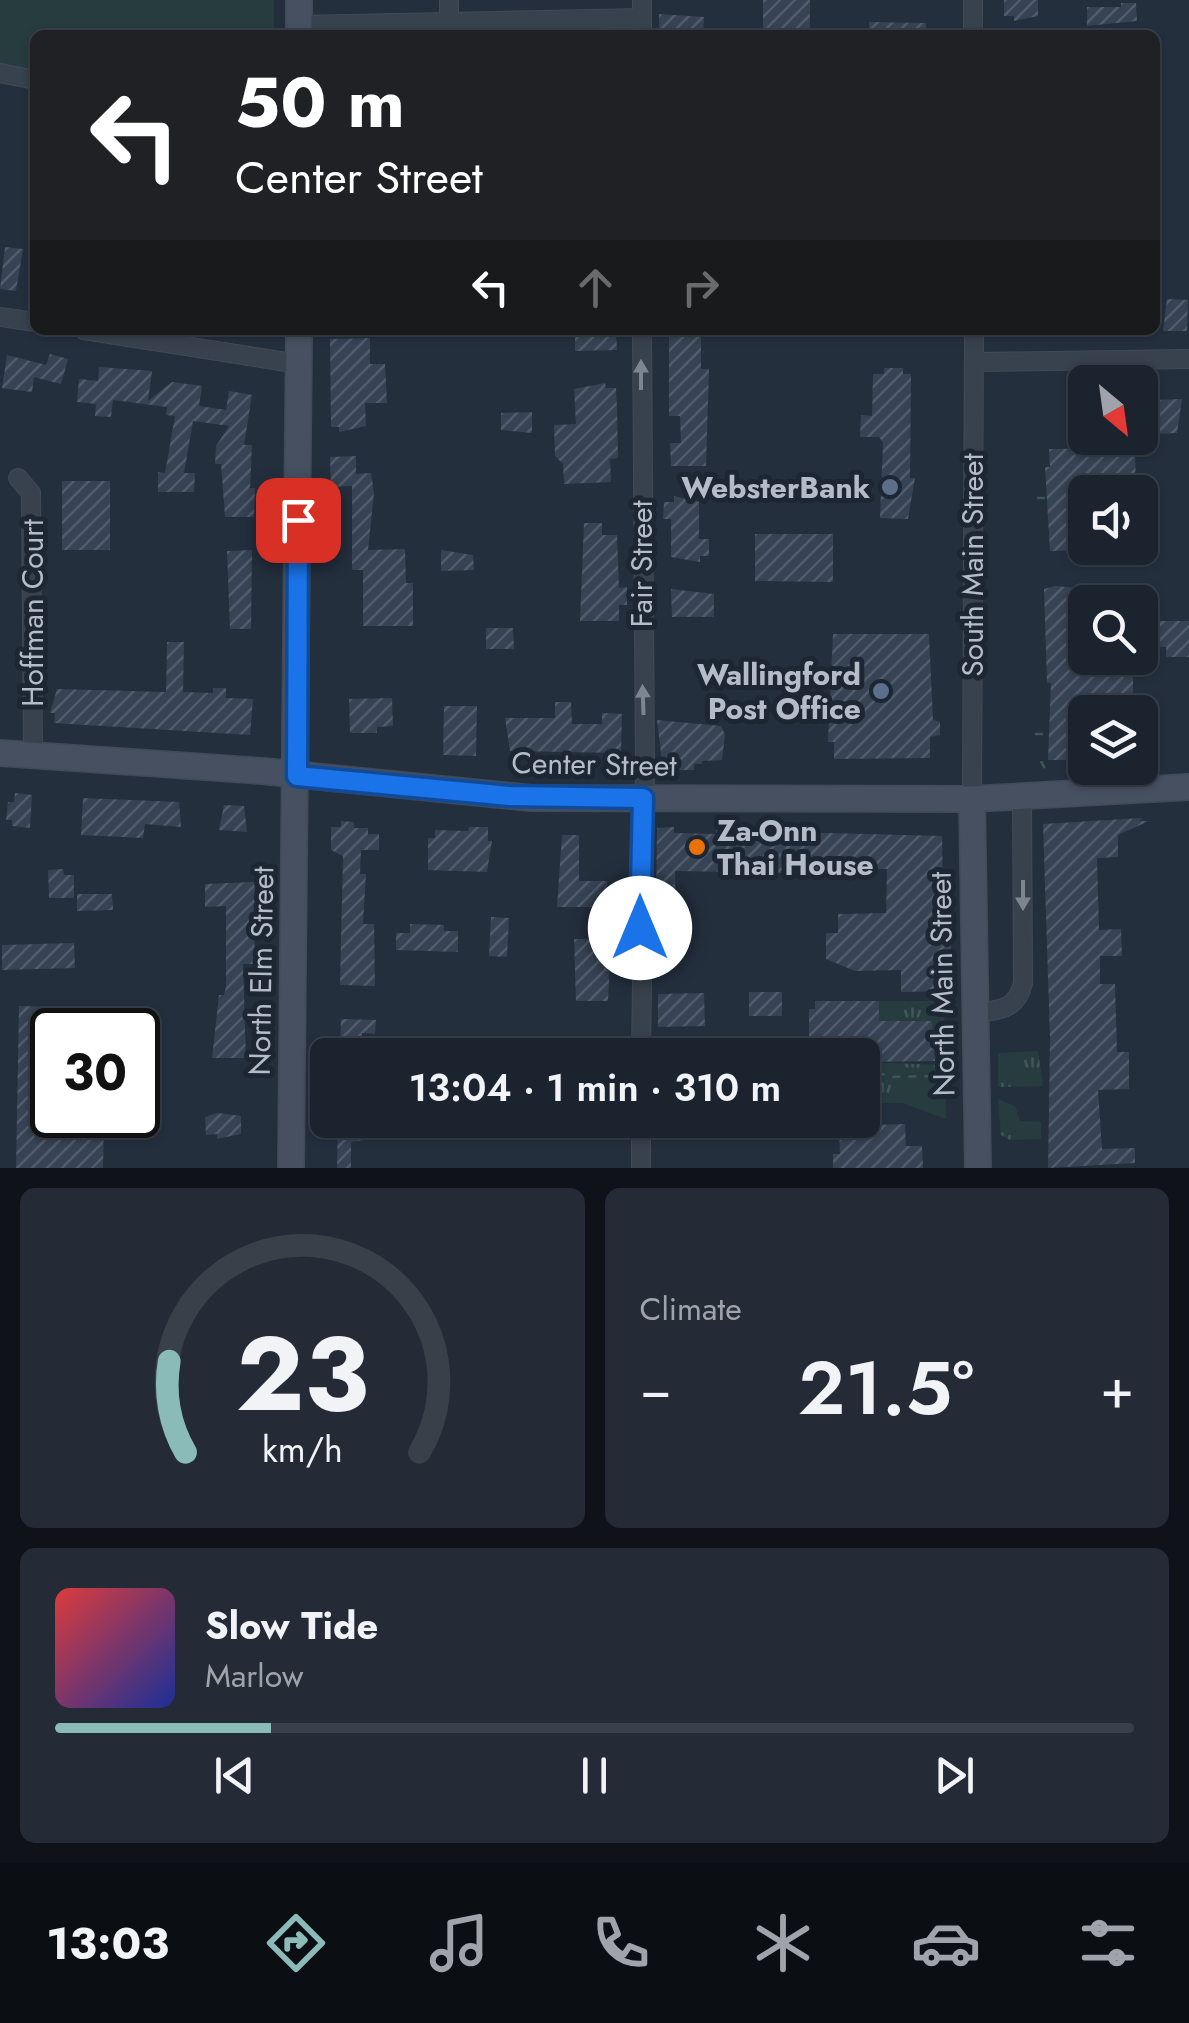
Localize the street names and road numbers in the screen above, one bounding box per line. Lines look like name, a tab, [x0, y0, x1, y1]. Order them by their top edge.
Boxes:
street label: South Main Street	[951, 453, 994, 677]
street label: Fair Street	[620, 500, 663, 628]
street label: Hoffman Court	[11, 518, 54, 707]
street label: Center Street	[511, 741, 678, 787]
street label: North Elm Street	[238, 865, 284, 1076]
street label: North Main Street	[919, 870, 965, 1097]

